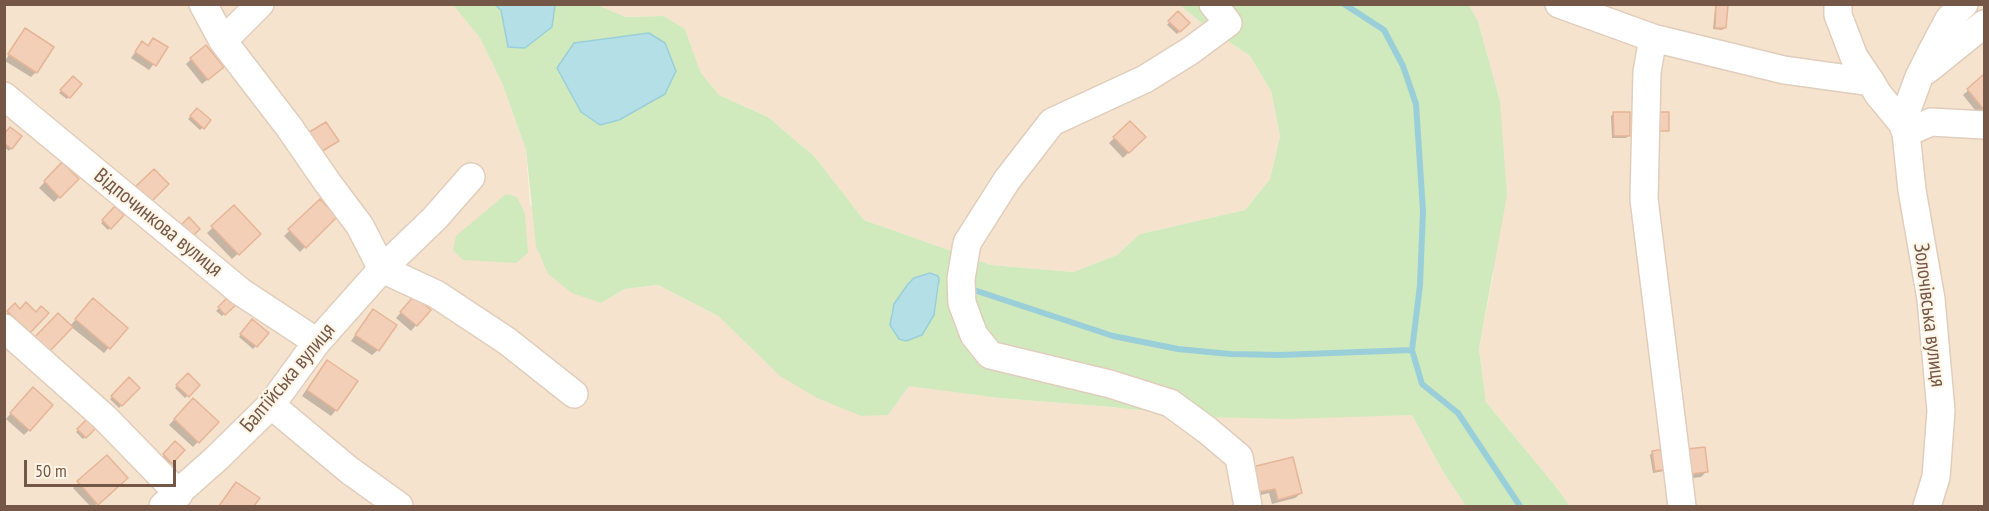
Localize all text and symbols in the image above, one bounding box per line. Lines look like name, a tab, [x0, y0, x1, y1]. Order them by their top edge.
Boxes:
street label: Відпочинкова вулиця	[89, 163, 227, 283]
street label: Золочівська вулиця	[1908, 242, 1950, 388]
street label: Балтійська вулиця	[235, 318, 341, 438]
scale bar	[27, 448, 178, 486]
text: 50 m	[35, 459, 67, 482]

